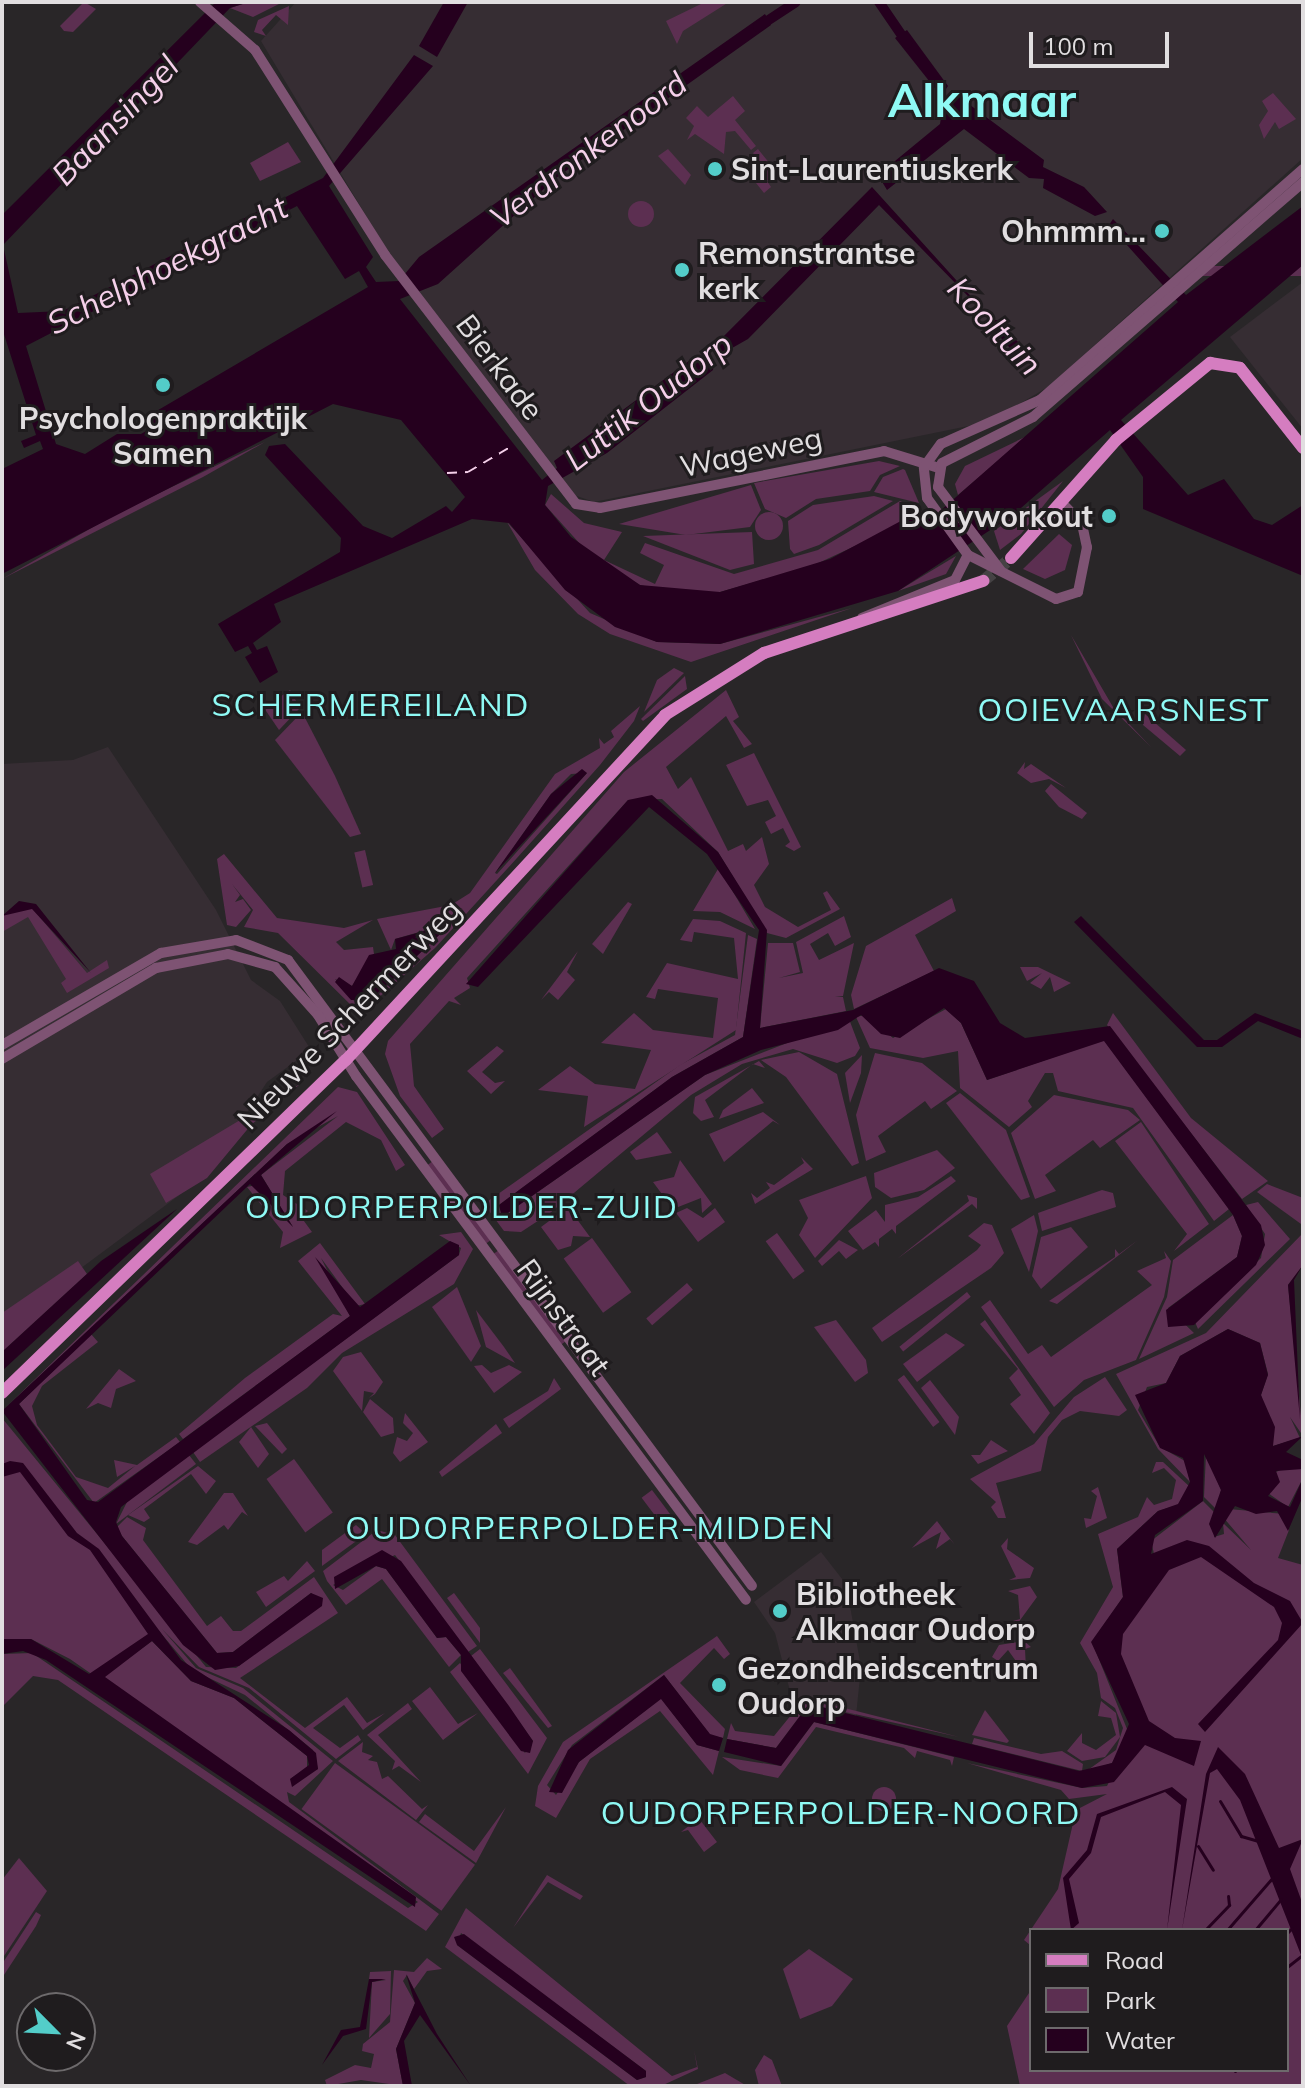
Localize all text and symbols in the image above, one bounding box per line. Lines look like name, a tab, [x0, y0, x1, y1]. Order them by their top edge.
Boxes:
scale bar	[1033, 16, 1173, 66]
text: 100 m	[1043, 31, 1114, 61]
water label: Baansingel	[44, 47, 186, 193]
water label: Verdronkenoord	[482, 64, 694, 236]
district label: Alkmaar	[888, 72, 1076, 128]
place label: Sint-Laurentiuskerk	[731, 151, 1013, 187]
marker: Sint-Laurentiuskerk	[706, 160, 724, 178]
water label: Schelphoekgracht	[40, 188, 294, 342]
place label: Ohmmm...	[1001, 213, 1146, 249]
marker: Ohmmm...	[1153, 222, 1171, 240]
place label: Remonstrantse kerk	[698, 235, 915, 306]
marker: Remonstrantse kerk	[673, 261, 691, 279]
water label: Kooltuin	[940, 269, 1050, 383]
street label: Bierkade	[449, 307, 551, 427]
water label: Luttik Oudorp	[557, 324, 739, 478]
marker: Psychologenpraktijk Samen	[152, 374, 174, 396]
place label: Psychologenpraktijk Samen	[19, 400, 307, 470]
street label: Wageweg	[677, 419, 825, 485]
place label: Bodyworkout	[900, 498, 1093, 534]
marker: Bodyworkout	[1100, 507, 1118, 525]
district label: SCHERMEREILAND	[212, 685, 530, 723]
district label: OOIEVAARSNEST	[977, 690, 1271, 728]
street label: Nieuwe Schermerweg	[230, 891, 468, 1137]
district label: OUDORPERPOLDER-ZUID	[245, 1187, 679, 1225]
street label: Rijnstraat	[510, 1252, 618, 1382]
district label: OUDORPERPOLDER-MIDDEN	[345, 1508, 835, 1546]
place label: Bibliotheek Alkmaar Oudorp	[796, 1576, 1035, 1646]
marker: Bibliotheek Alkmaar Oudorp	[771, 1602, 789, 1620]
place label: Gezondheidscentrum Oudorp	[737, 1650, 1039, 1720]
marker: Gezondheidscentrum Oudorp	[708, 1674, 730, 1696]
district label: OUDORPERPOLDER-NOORD	[601, 1793, 1081, 1831]
legend	[1029, 1928, 1289, 2072]
text: Road	[1105, 1945, 1164, 1975]
text: Park	[1105, 1985, 1156, 2015]
north arrow	[16, 1992, 96, 2072]
text: Water	[1105, 2025, 1175, 2055]
text: N	[60, 2028, 92, 2054]

